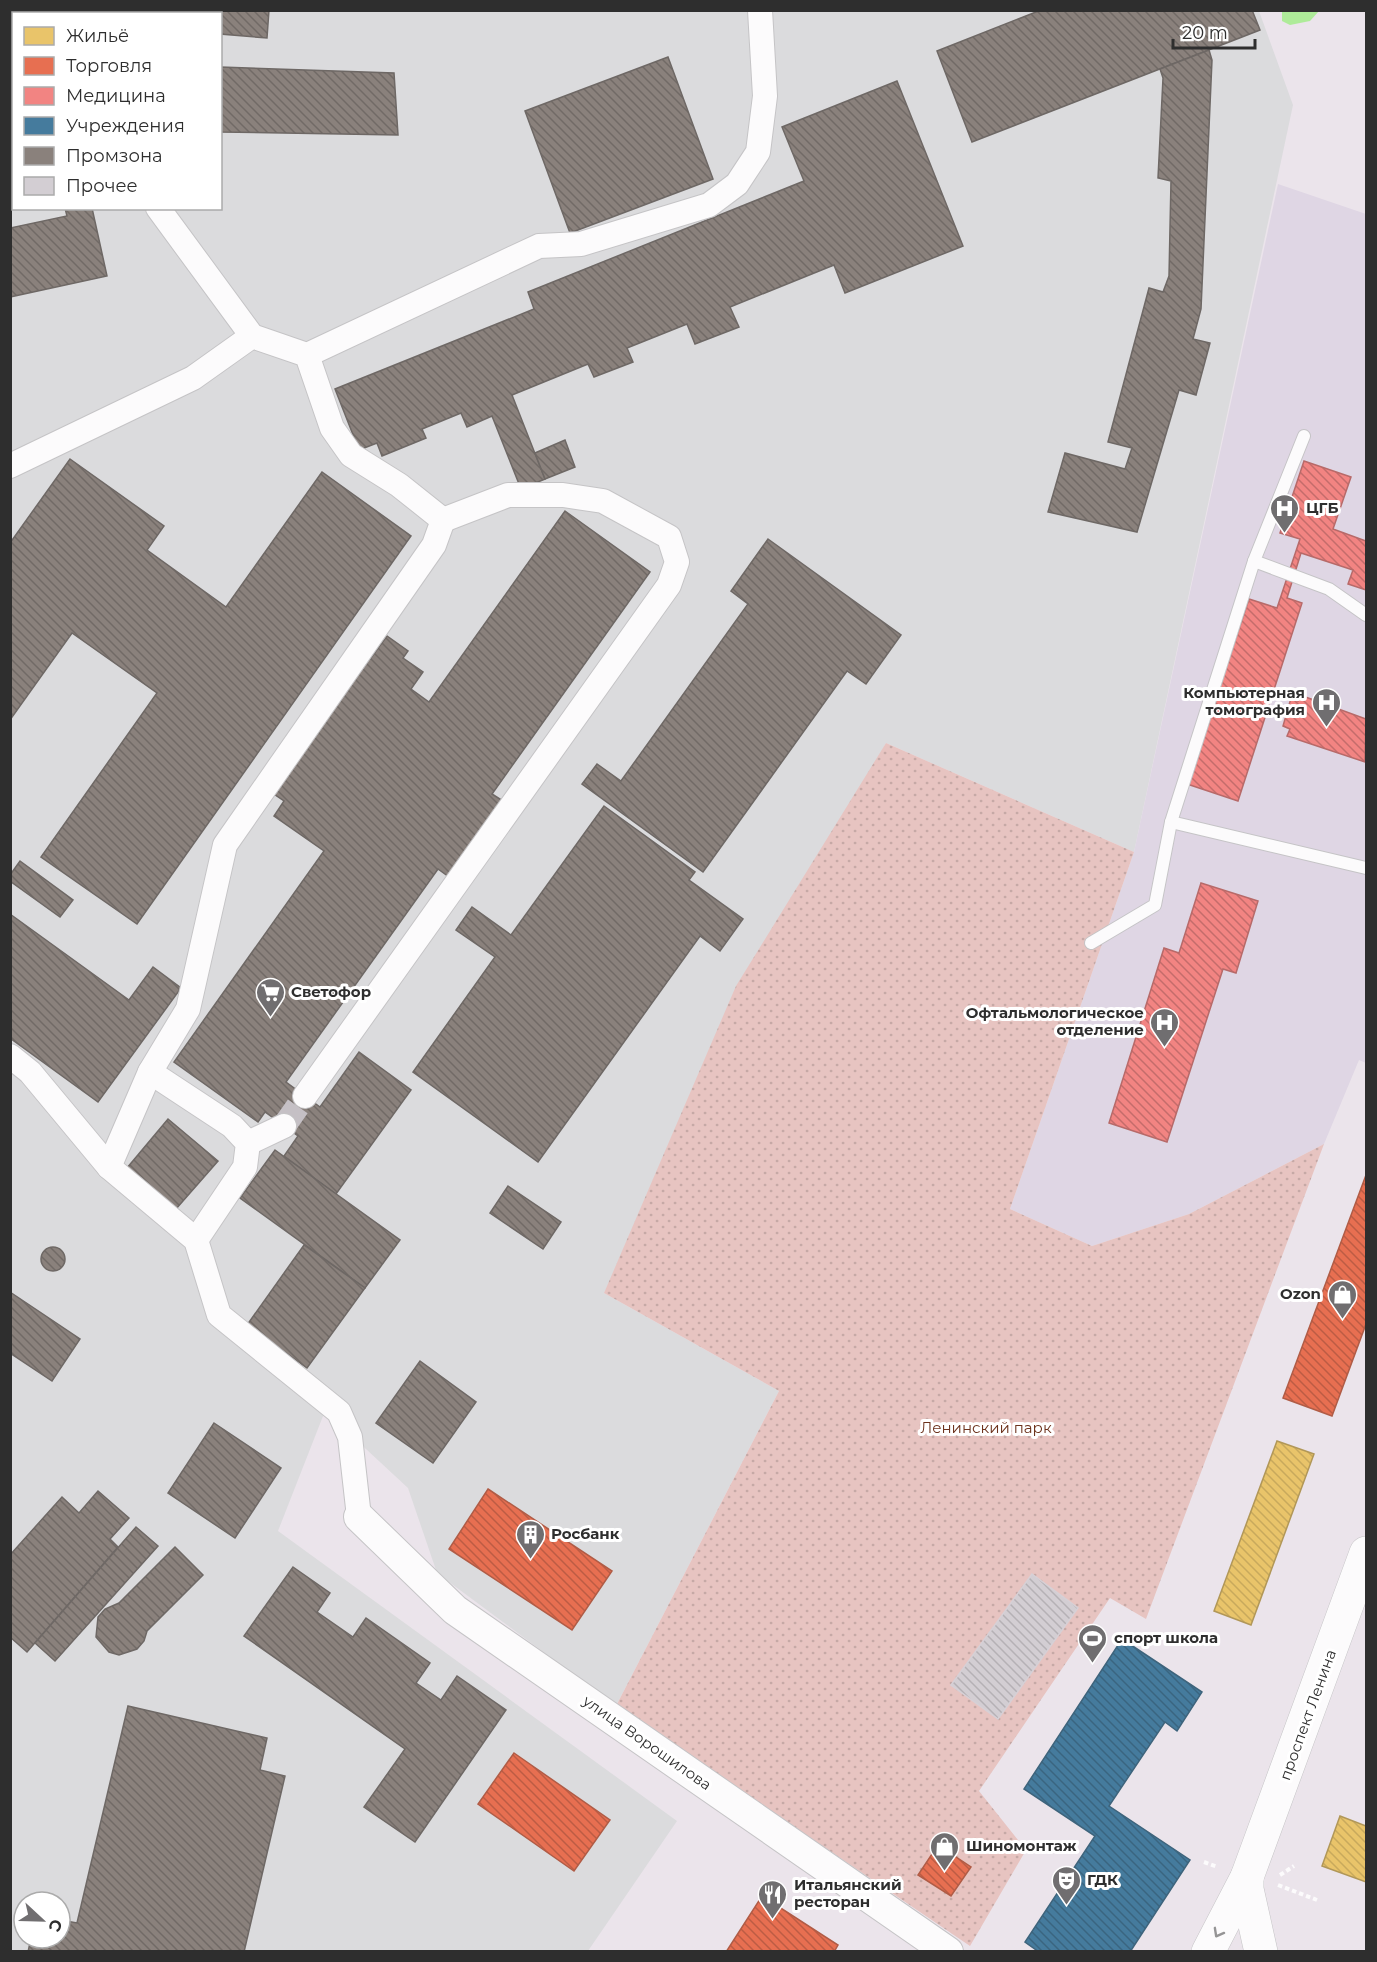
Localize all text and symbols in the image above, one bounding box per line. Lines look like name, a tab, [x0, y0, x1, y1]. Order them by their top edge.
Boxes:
legend	[12, 12, 222, 210]
scale bar	[1173, 12, 1256, 50]
text: 20 m	[1182, 22, 1228, 44]
text: Жильё	[66, 25, 129, 47]
text: Торговля	[66, 55, 152, 77]
text: Медицина	[66, 85, 166, 107]
text: Учреждения	[66, 115, 185, 137]
text: Промзона	[66, 145, 163, 167]
text: Прочее	[66, 175, 138, 197]
hospital icon: ЦГБ	[1269, 492, 1301, 534]
place label: ЦГБ	[1306, 498, 1339, 517]
place label: Компьютерная томография	[1183, 683, 1305, 719]
hospital icon: Компьютерная томография	[1310, 686, 1342, 728]
supermarket icon: Светофор	[254, 976, 286, 1018]
place label: Светофор	[291, 982, 371, 1001]
place label: Офтальмологическое отделение	[966, 1003, 1144, 1039]
hospital icon: Офтальмологическое отделение	[1149, 1006, 1181, 1048]
shop icon: Ozon	[1326, 1278, 1358, 1320]
place label: Ozon	[1280, 1284, 1321, 1303]
park label: Ленинский парк	[920, 1418, 1052, 1437]
building icon: Росбанк	[514, 1518, 546, 1560]
place label: Росбанк	[551, 1524, 620, 1543]
sports icon: спорт школа	[1077, 1622, 1109, 1664]
place label: спорт школа	[1114, 1628, 1218, 1647]
street label: проспект Ленина	[1275, 1647, 1340, 1783]
street label: улица Ворошилова	[579, 1690, 715, 1794]
shop icon: Шиномонтаж	[929, 1830, 961, 1872]
place label: Шиномонтаж	[966, 1836, 1077, 1855]
theatre icon: ГДК	[1050, 1864, 1082, 1906]
place label: ГДК	[1087, 1870, 1118, 1889]
place label: Итальянский ресторан	[794, 1875, 902, 1911]
restaurant icon: Итальянский ресторан	[757, 1878, 789, 1920]
north arrow	[12, 1890, 72, 1950]
text: С	[44, 1916, 66, 1935]
one-way arrow	[1214, 1927, 1225, 1937]

